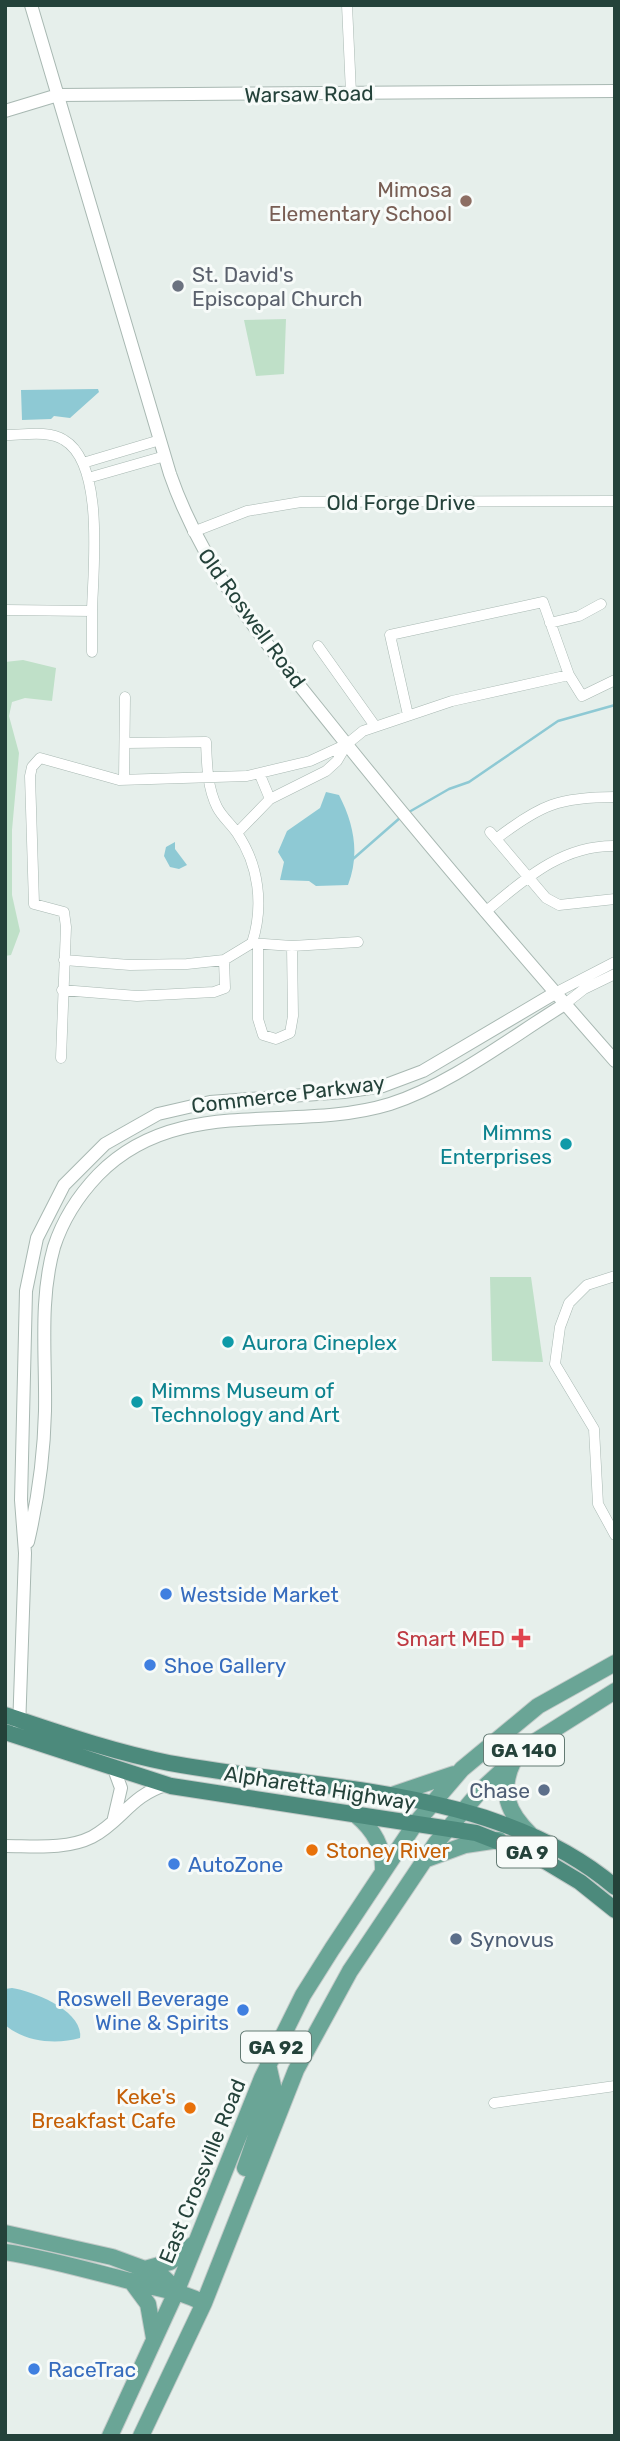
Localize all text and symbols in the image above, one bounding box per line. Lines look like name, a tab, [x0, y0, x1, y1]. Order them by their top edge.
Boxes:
street label: Warsaw Road	[244, 80, 374, 108]
place label: Mimosa Elementary School	[269, 177, 452, 226]
marker: Mimosa Elementary School	[458, 193, 474, 209]
place label: St. David's Episcopal Church	[192, 262, 363, 311]
marker: St. David's Episcopal Church	[170, 278, 186, 294]
street label: Old Forge Drive	[327, 490, 475, 515]
street label: Old Roswell Road	[193, 543, 311, 693]
street label: Commerce Parkway	[190, 1070, 386, 1118]
place label: Mimms Enterprises	[440, 1120, 552, 1169]
marker: Mimms Enterprises	[558, 1136, 574, 1152]
place label: Aurora Cineplex	[242, 1330, 397, 1355]
marker: Aurora Cineplex	[220, 1334, 236, 1350]
place label: Mimms Museum of Technology and Art	[151, 1378, 340, 1427]
marker: Mimms Museum of Technology and Art	[129, 1394, 145, 1410]
place label: Westside Market	[180, 1582, 339, 1607]
marker: Westside Market	[158, 1586, 174, 1602]
place label: Smart MED	[396, 1626, 505, 1651]
marker: Smart MED	[511, 1628, 531, 1648]
place label: Shoe Gallery	[164, 1653, 287, 1678]
marker: Shoe Gallery	[142, 1657, 158, 1673]
road number: GA 140	[484, 1734, 564, 1766]
street label: Alpharetta Highway	[223, 1761, 418, 1816]
place label: Chase	[469, 1778, 530, 1803]
marker: Chase	[536, 1782, 552, 1798]
road number: GA 9	[497, 1836, 557, 1868]
place label: Stoney River	[326, 1838, 449, 1863]
marker: Stoney River	[304, 1842, 320, 1858]
place label: AutoZone	[188, 1852, 283, 1877]
marker: AutoZone	[166, 1856, 182, 1872]
place label: Synovus	[470, 1927, 554, 1952]
marker: Synovus	[448, 1931, 464, 1947]
place label: Roswell Beverage Wine & Spirits	[57, 1986, 229, 2035]
marker: Roswell Beverage Wine & Spirits	[235, 2002, 251, 2018]
road number: GA 92	[241, 2032, 311, 2062]
street label: East Crossville Road	[154, 2075, 250, 2267]
place label: Keke's Breakfast Cafe	[31, 2084, 176, 2133]
marker: Keke's Breakfast Cafe	[182, 2100, 198, 2116]
place label: RaceTrac	[48, 2357, 136, 2382]
marker: RaceTrac	[26, 2361, 42, 2377]

